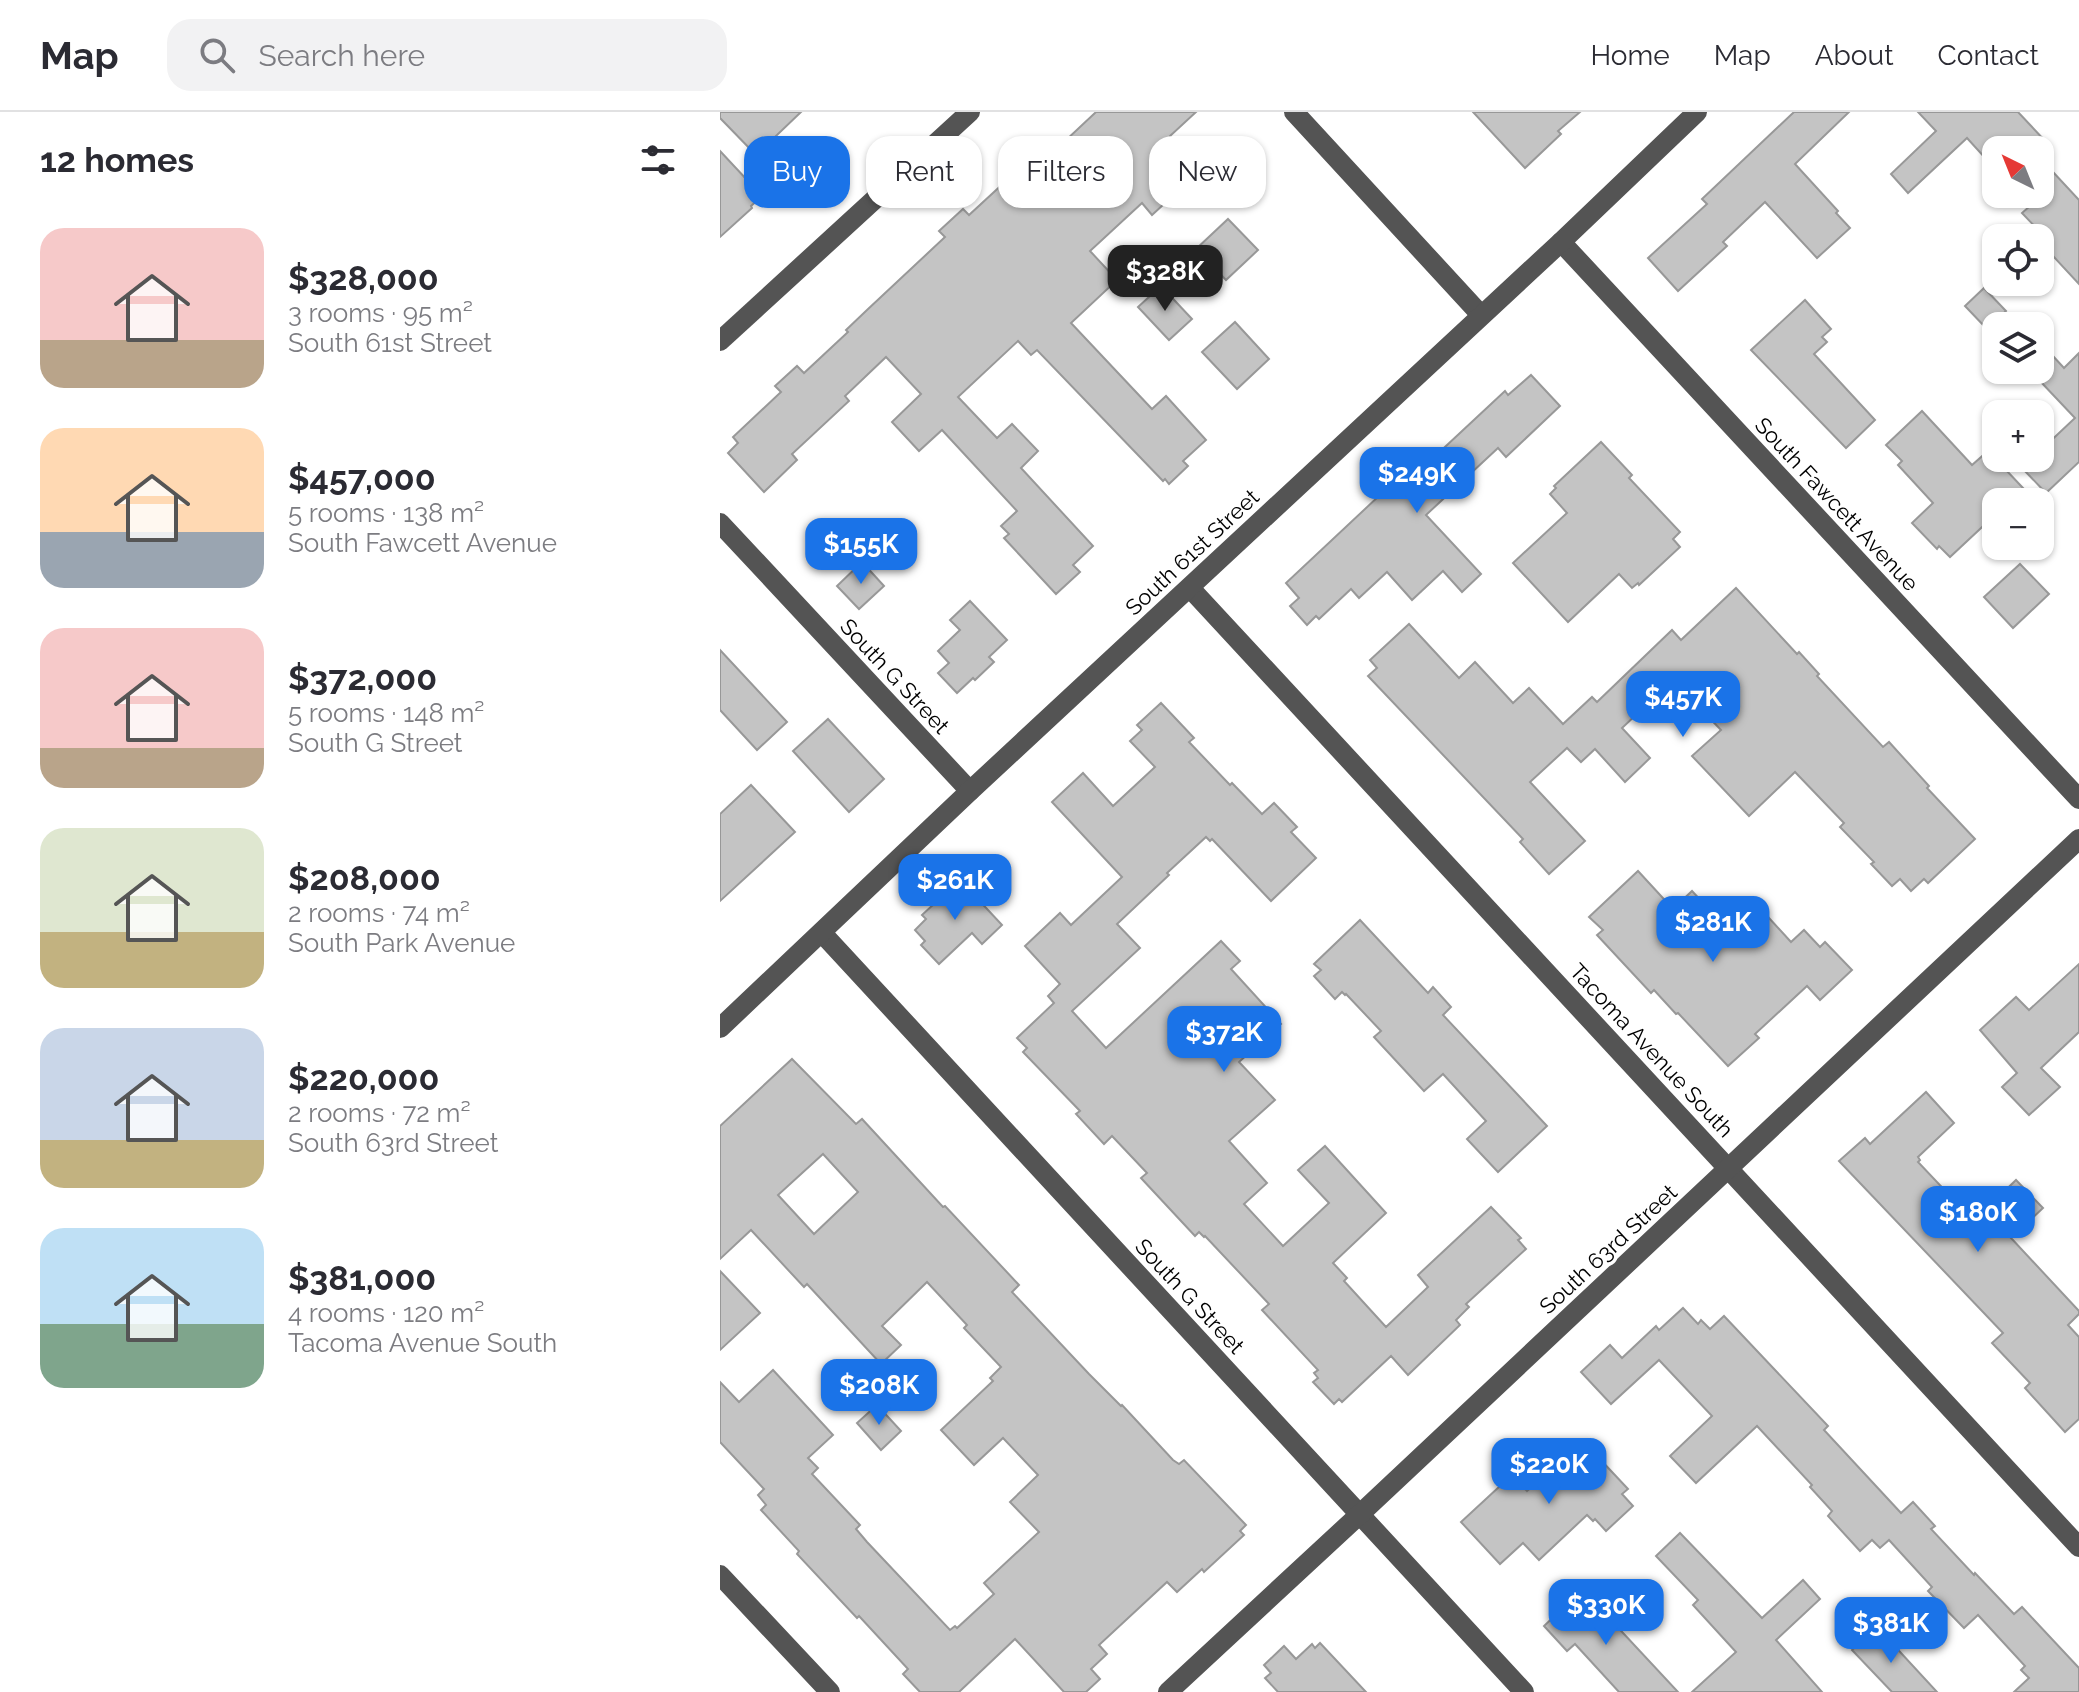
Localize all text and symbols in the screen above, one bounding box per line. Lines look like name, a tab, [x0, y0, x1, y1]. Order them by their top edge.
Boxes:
search box	[167, 19, 727, 91]
text: Map	[40, 33, 119, 78]
icon: search	[195, 33, 239, 77]
text: Search here	[259, 38, 425, 73]
text: Home	[1590, 39, 1670, 72]
text: Map	[1714, 39, 1771, 72]
text: About	[1815, 39, 1894, 72]
text: Contact	[1938, 39, 2039, 72]
chip: Buy	[744, 136, 850, 208]
chip: Rent	[866, 136, 982, 208]
chip: Filters	[998, 136, 1133, 208]
chip: New	[1149, 136, 1266, 208]
north arrow	[1982, 136, 2054, 208]
map controls	[1982, 136, 2054, 560]
icon: filters	[636, 138, 680, 182]
text: 12 homes	[40, 140, 194, 180]
button: locate	[1982, 224, 2054, 296]
pin: $328K	[1109, 245, 1221, 313]
text: $328K	[1126, 256, 1204, 286]
text: $328,000	[288, 258, 439, 298]
icon: home	[104, 260, 200, 356]
text: 3 rooms · 95 m²	[288, 298, 473, 328]
button: layers	[1982, 312, 2054, 384]
text: South 61st Street	[288, 328, 492, 358]
button: +	[1982, 400, 2054, 472]
street label: South Fawcett Avenue	[1750, 412, 1924, 596]
pin: $249K	[1361, 447, 1473, 515]
text: $457,000	[288, 458, 436, 498]
text: $249K	[1378, 458, 1456, 488]
icon: home	[104, 460, 200, 556]
street label: South 61st Street	[1120, 483, 1264, 620]
button: −	[1982, 488, 2054, 560]
text: 5 rooms · 138 m²	[288, 498, 484, 528]
pin: $155K	[805, 518, 917, 586]
text: South Fawcett Avenue	[288, 528, 557, 558]
text: $155K	[823, 529, 899, 559]
street label: South G Street	[835, 613, 955, 739]
text: $372,000	[288, 658, 437, 698]
icon: home	[104, 660, 200, 756]
pin: $457K	[1627, 671, 1739, 739]
text: $457K	[1644, 682, 1722, 712]
text: 5 rooms · 148 m²	[288, 698, 484, 728]
text: South G Street	[288, 728, 463, 758]
pin: $261K	[899, 854, 1011, 922]
text: $208,000	[288, 858, 441, 898]
icon: home	[104, 860, 200, 956]
text: $261K	[916, 865, 994, 895]
pin: $281K	[1657, 896, 1769, 964]
text: 2 rooms · 74 m²	[288, 898, 470, 928]
text: $281K	[1674, 907, 1752, 937]
text: South Park Avenue	[288, 928, 515, 958]
street label: Tacoma Avenue South	[1565, 958, 1739, 1142]
pin: $372K	[1168, 1006, 1280, 1074]
text: $372K	[1185, 1017, 1263, 1047]
text: $220,000	[288, 1058, 439, 1098]
icon: home	[104, 1060, 200, 1156]
text: 2 rooms · 72 m²	[288, 1098, 471, 1128]
text: South 63rd Street	[288, 1128, 498, 1158]
street label: South 63rd Street	[1534, 1178, 1682, 1319]
pin: $180K	[1922, 1186, 2034, 1254]
text: $180K	[1939, 1197, 2017, 1227]
street label: South G Street	[1130, 1233, 1250, 1359]
text: $381,000	[288, 1258, 436, 1298]
icon: home	[104, 1260, 200, 1356]
text: 4 rooms · 120 m²	[288, 1298, 484, 1328]
text: Tacoma Avenue South	[288, 1328, 557, 1358]
pin: $208K	[823, 1359, 935, 1427]
text: $208K	[839, 1370, 919, 1400]
pin: $220K	[1493, 1438, 1605, 1506]
text: $220K	[1509, 1449, 1589, 1479]
pin: $330K	[1550, 1579, 1662, 1647]
text: $330K	[1567, 1590, 1645, 1620]
pin: $381K	[1835, 1597, 1947, 1665]
text: $381K	[1853, 1608, 1929, 1638]

